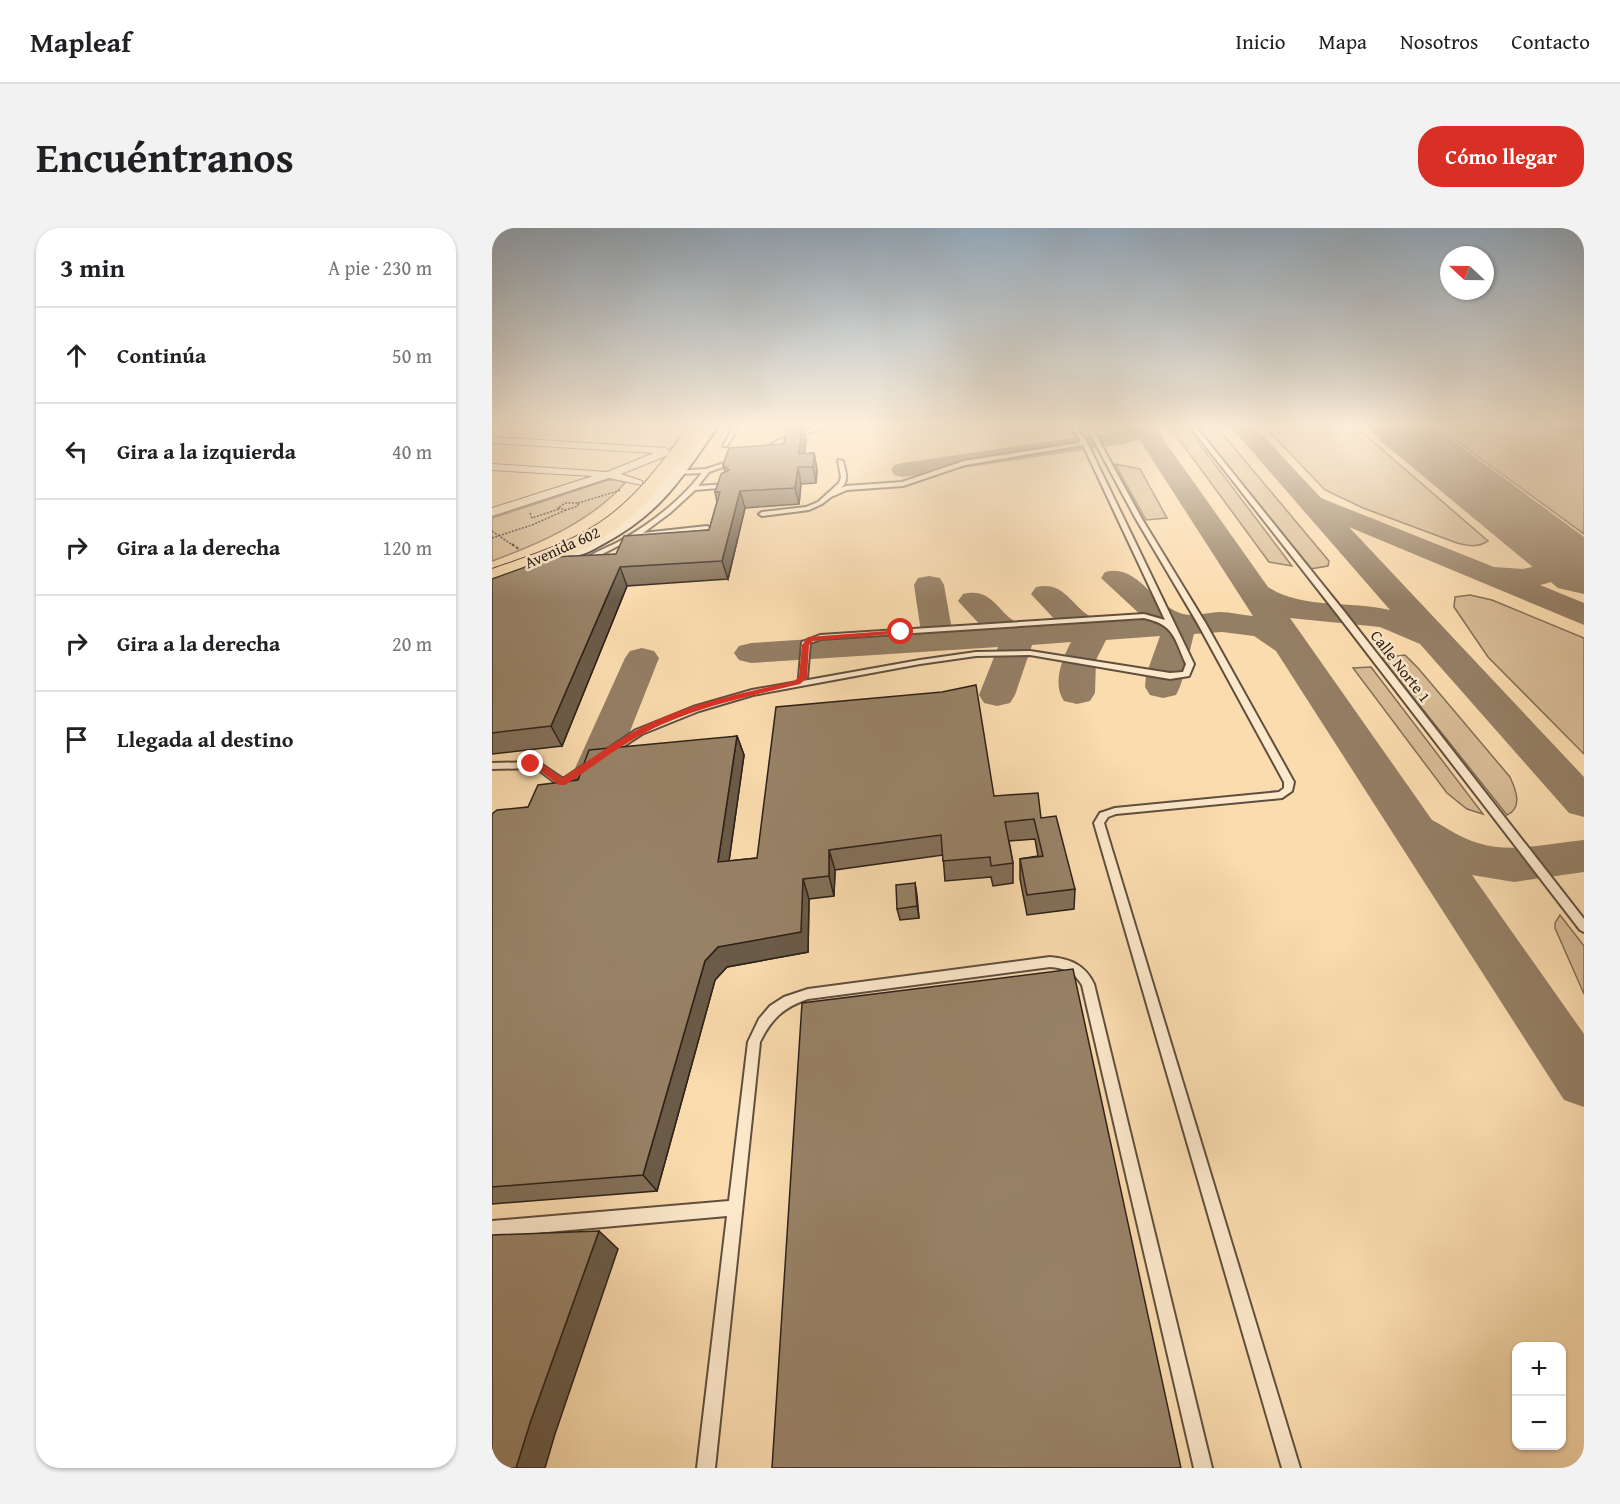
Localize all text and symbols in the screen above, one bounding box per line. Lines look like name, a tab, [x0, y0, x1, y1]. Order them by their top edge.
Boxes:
text: Mapleaf	[30, 21, 131, 62]
text: Inicio	[1236, 26, 1286, 57]
text: Mapa	[1319, 26, 1367, 57]
text: Nosotros	[1400, 26, 1478, 57]
text: Contacto	[1511, 26, 1590, 57]
text: Encuéntranos	[36, 126, 294, 187]
button: Cómo llegar	[1418, 126, 1584, 187]
north arrow	[1440, 246, 1494, 300]
text: 3 min	[60, 248, 125, 287]
text: A pie · 230 m	[328, 253, 432, 282]
icon: ahead	[60, 339, 93, 372]
text: Continúa	[117, 339, 206, 371]
text: 50 m	[392, 341, 432, 370]
icon: left	[60, 435, 93, 468]
text: Gira a la izquierda	[117, 435, 296, 467]
text: 40 m	[392, 437, 432, 466]
street label: Avenida 602	[520, 520, 604, 574]
icon: right	[60, 531, 93, 564]
text: Gira a la derecha	[117, 531, 280, 563]
text: 120 m	[382, 533, 432, 562]
route start	[887, 618, 913, 644]
street label: Calle Norte 1	[1365, 625, 1437, 707]
icon: right	[60, 627, 93, 660]
text: Gira a la derecha	[117, 627, 280, 659]
text: 20 m	[392, 629, 432, 658]
icon: arrive	[60, 723, 93, 756]
text: Llegada al destino	[117, 723, 293, 755]
route end	[517, 750, 543, 776]
map controls	[1512, 1342, 1566, 1450]
button: +	[1512, 1342, 1566, 1396]
button: −	[1512, 1396, 1566, 1450]

